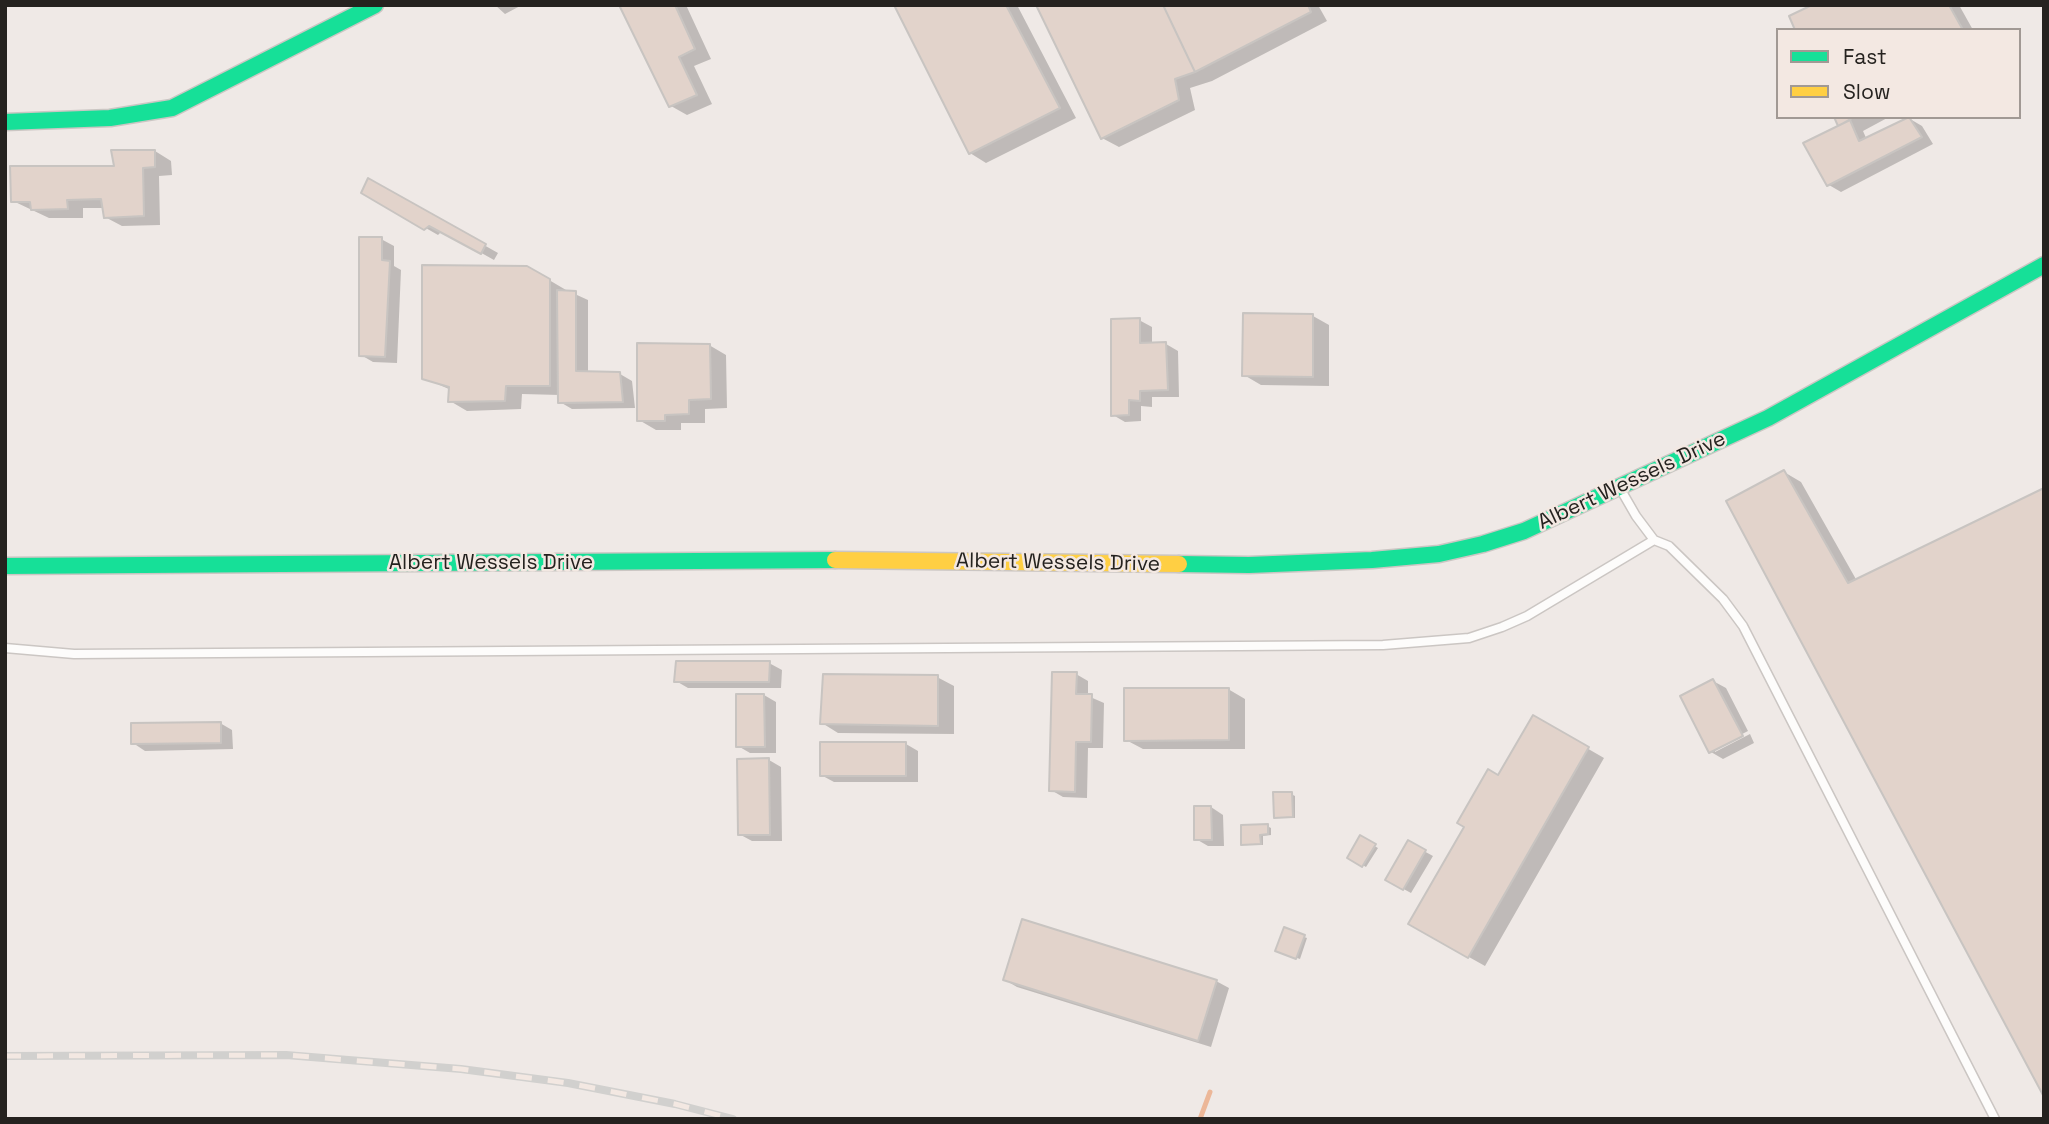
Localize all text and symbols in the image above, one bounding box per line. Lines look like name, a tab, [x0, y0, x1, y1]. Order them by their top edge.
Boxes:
legend	[1776, 28, 2021, 119]
text: Fast	[1843, 43, 1887, 70]
text: Slow	[1843, 78, 1891, 105]
street label: Albert Wessels Drive	[1534, 426, 1730, 536]
street label: Albert Wessels Drive	[956, 549, 1160, 577]
street label: Albert Wessels Drive	[389, 550, 593, 576]

